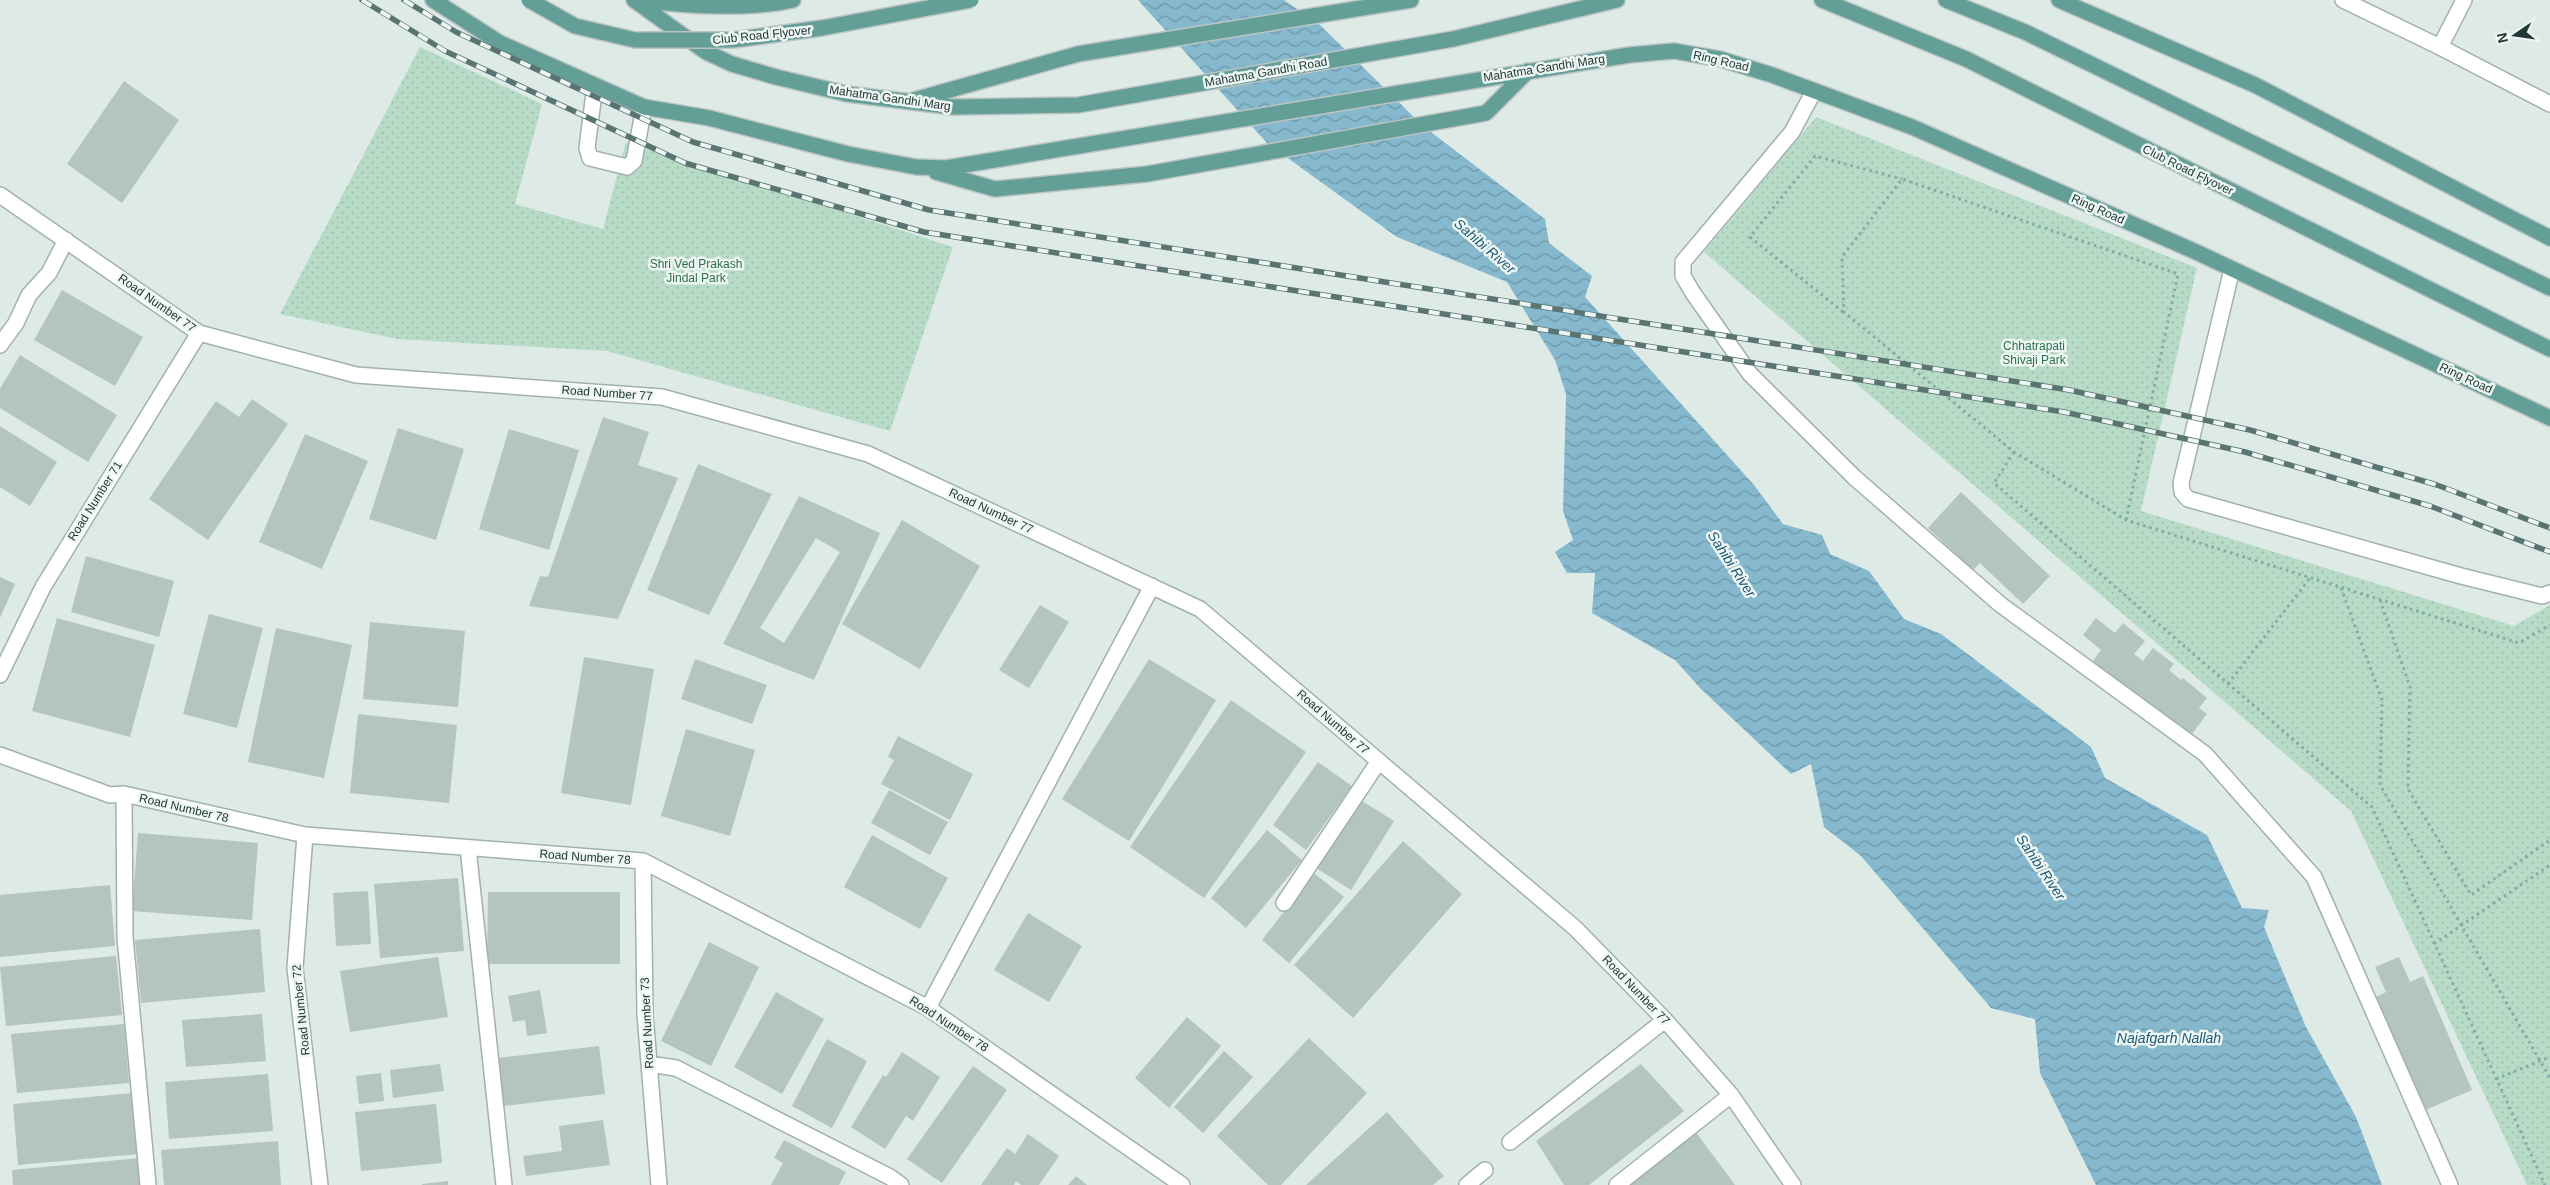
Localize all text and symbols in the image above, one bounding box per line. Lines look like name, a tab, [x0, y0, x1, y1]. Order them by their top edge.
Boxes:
north arrow	[2490, 10, 2540, 60]
street label: Club Road Flyover	[712, 23, 812, 47]
text: N	[2493, 31, 2511, 45]
street label: Ring Road	[1692, 48, 1750, 74]
street label: Mahatma Gandhi Marg	[1482, 51, 1606, 85]
street label: Mahatma Gandhi Road	[1204, 54, 1328, 90]
street label: Mahatma Gandhi Marg	[828, 83, 952, 113]
street label: Club Road Flyover	[2140, 142, 2236, 198]
street label: Ring Road	[2069, 191, 2127, 227]
water label: Sahibi River	[1451, 215, 1520, 278]
park label: Shri Ved Prakash Jindal Park	[650, 257, 742, 285]
street label: Road Number 77	[116, 271, 199, 335]
park label: Chhatrapati Shivaji Park	[2002, 339, 2067, 367]
street label: Ring Road	[2437, 360, 2495, 396]
street label: Road Number 77	[561, 383, 653, 403]
street label: Road Number 71	[65, 458, 125, 543]
street label: Road Number 77	[947, 485, 1036, 537]
water label: Sahibi River	[1705, 528, 1760, 601]
street label: Road Number 77	[1294, 687, 1372, 757]
street label: Road Number 78	[138, 791, 230, 825]
water label: Sahibi River	[2013, 831, 2069, 904]
street label: Road Number 78	[539, 847, 631, 867]
street label: Road Number 77	[1599, 952, 1673, 1028]
street label: Road Number 72	[289, 964, 313, 1056]
street label: Road Number 73	[638, 977, 656, 1069]
street label: Road Number 78	[907, 993, 991, 1055]
water label: Najafgarh Nallah	[2117, 1030, 2221, 1046]

